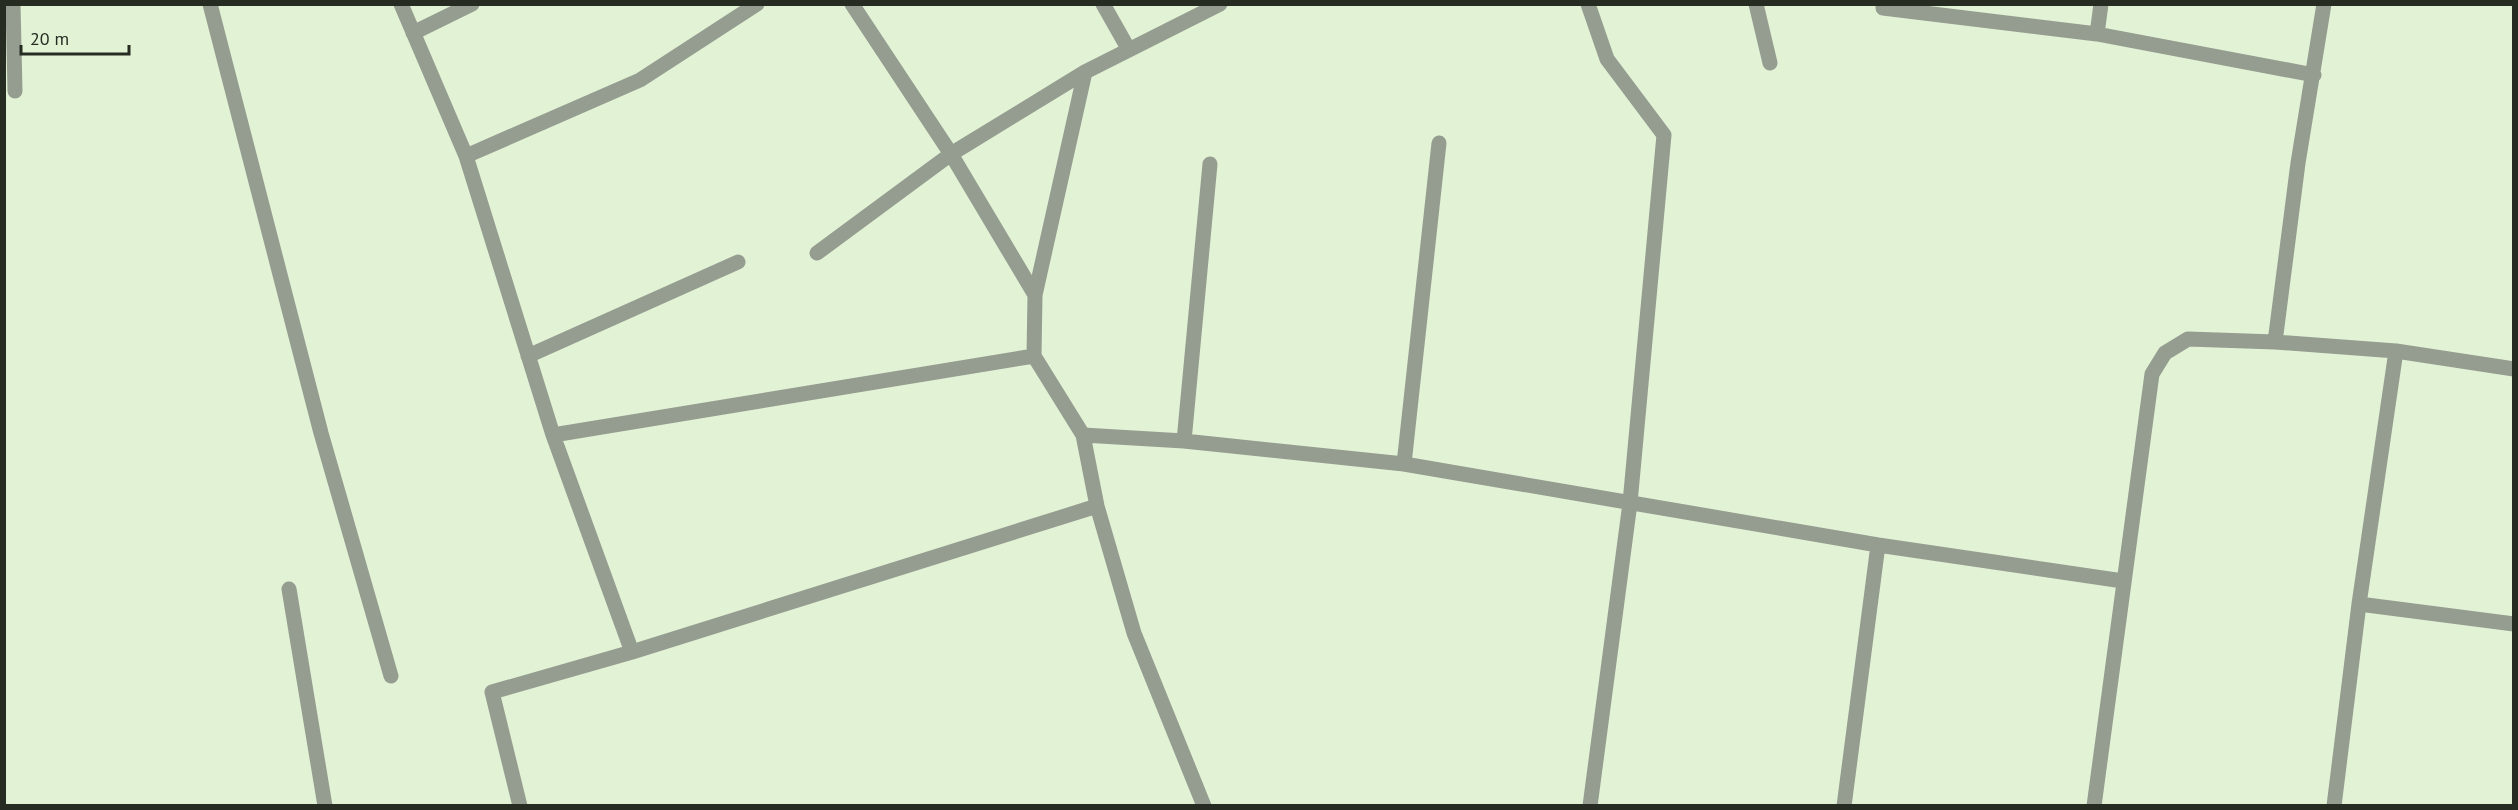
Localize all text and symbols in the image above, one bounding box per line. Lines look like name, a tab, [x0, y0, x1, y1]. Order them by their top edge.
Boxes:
scale bar	[21, 18, 129, 56]
text: 20 m	[30, 27, 69, 50]

